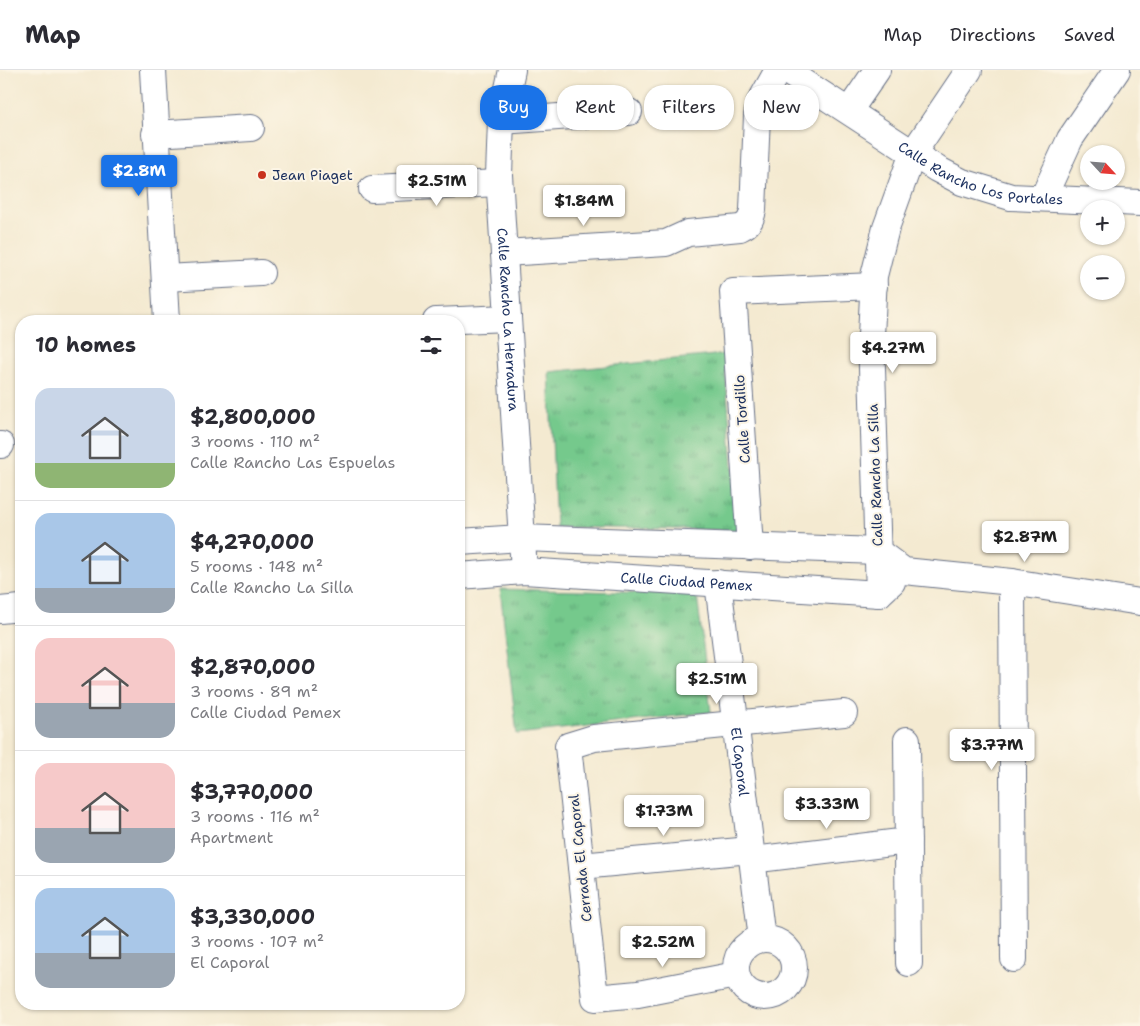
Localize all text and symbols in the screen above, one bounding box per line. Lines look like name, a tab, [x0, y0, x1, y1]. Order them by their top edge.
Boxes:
text: Map	[25, 19, 81, 51]
text: Map	[884, 23, 922, 47]
text: Directions	[950, 23, 1036, 47]
text: Saved	[1064, 23, 1115, 47]
chip: Buy	[480, 85, 547, 130]
chip: Rent	[557, 85, 634, 130]
chip: Filters	[644, 85, 734, 130]
chip: New	[744, 85, 819, 130]
street label: Calle Rancho Los Portales	[895, 137, 1064, 208]
north arrow	[1080, 145, 1125, 190]
map controls	[1080, 145, 1125, 300]
pin: $2.8M	[104, 154, 174, 197]
text: $2.8M	[112, 160, 166, 181]
pin: $2.51M	[396, 164, 478, 207]
place label: Jean Piaget	[272, 166, 353, 184]
marker: Jean Piaget	[256, 169, 268, 181]
text: $2.51M	[407, 170, 467, 191]
pin: $1.84M	[543, 184, 625, 227]
text: $1.84M	[554, 190, 614, 211]
button: +	[1080, 200, 1125, 245]
street label: Calle Rancho La Herradura	[493, 227, 523, 412]
button: −	[1080, 255, 1125, 300]
text: 10 homes	[35, 331, 136, 359]
icon: filters	[417, 331, 445, 359]
pin: $4.27M	[852, 332, 934, 374]
text: $4.27M	[861, 337, 925, 358]
street label: Calle Tordillo	[730, 374, 754, 464]
text: $2,800,000	[190, 403, 316, 431]
street label: Calle Rancho La Silla	[864, 403, 886, 547]
icon: home	[75, 408, 135, 468]
text: 3 rooms · 110 m²	[190, 431, 320, 452]
text: Calle Rancho Las Espuelas	[190, 452, 395, 473]
pin: $2.87M	[984, 520, 1066, 563]
text: $2.87M	[993, 526, 1057, 547]
text: $4,270,000	[190, 528, 314, 556]
icon: home	[75, 533, 135, 593]
text: 5 rooms · 148 m²	[190, 556, 323, 577]
street label: Calle Ciudad Pemex	[620, 568, 753, 595]
text: Calle Rancho La Silla	[190, 577, 353, 598]
text: $2,870,000	[190, 653, 315, 681]
icon: home	[75, 658, 135, 718]
pin: $2.51M	[676, 662, 758, 705]
text: $2.51M	[687, 668, 747, 689]
text: 3 rooms · 89 m²	[190, 681, 318, 702]
text: Calle Ciudad Pemex	[190, 702, 341, 723]
street label: El Caporal	[727, 726, 753, 798]
pin: $3.77M	[951, 728, 1033, 771]
text: $3.77M	[961, 734, 1023, 755]
text: $3,770,000	[190, 778, 313, 806]
icon: home	[75, 783, 135, 843]
pin: $3.33M	[786, 788, 868, 830]
street label: Cerrada El Caporal	[564, 793, 596, 923]
text: $3.33M	[795, 793, 859, 814]
pin: $1.73M	[623, 794, 705, 837]
text: $1.73M	[635, 800, 693, 821]
text: 3 rooms · 116 m²	[190, 806, 320, 827]
text: Apartment	[190, 827, 273, 848]
text: $3,330,000	[190, 903, 315, 931]
icon: home	[75, 908, 135, 968]
pin: $2.52M	[622, 926, 704, 968]
text: 3 rooms · 107 m²	[190, 931, 324, 952]
text: $2.52M	[631, 931, 695, 952]
text: El Caporal	[190, 952, 269, 973]

